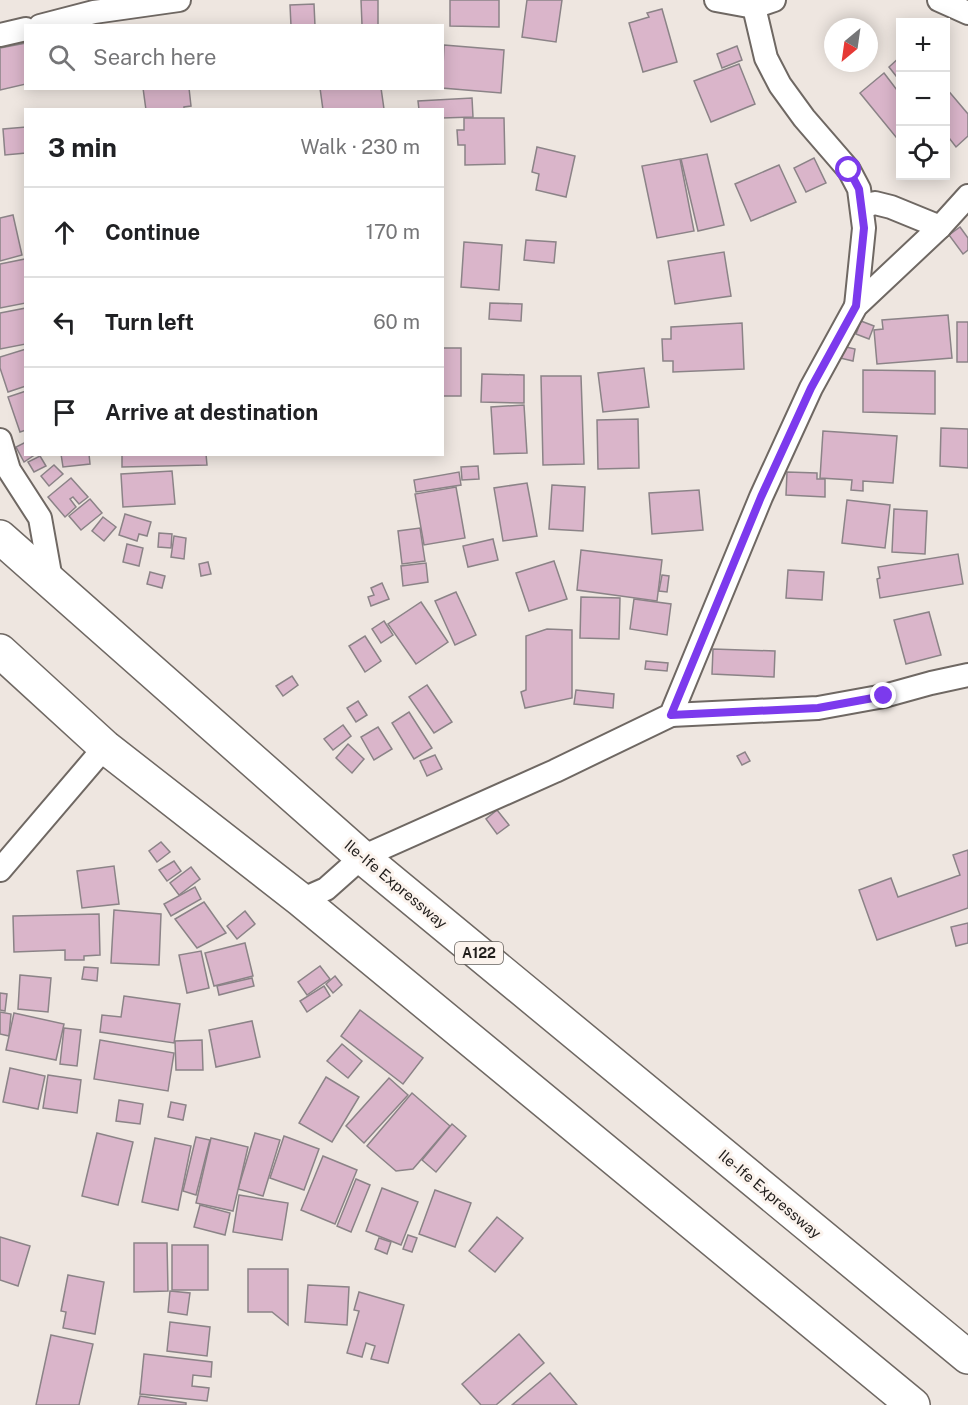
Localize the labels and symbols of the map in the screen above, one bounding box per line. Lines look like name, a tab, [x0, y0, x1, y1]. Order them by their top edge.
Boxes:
north arrow	[824, 18, 878, 72]
route start	[835, 156, 861, 182]
route end	[870, 682, 896, 708]
street label: Ile-Ife Expressway	[341, 836, 451, 932]
road number: A122	[455, 942, 503, 964]
street label: Ile-Ife Expressway	[715, 1146, 825, 1242]

